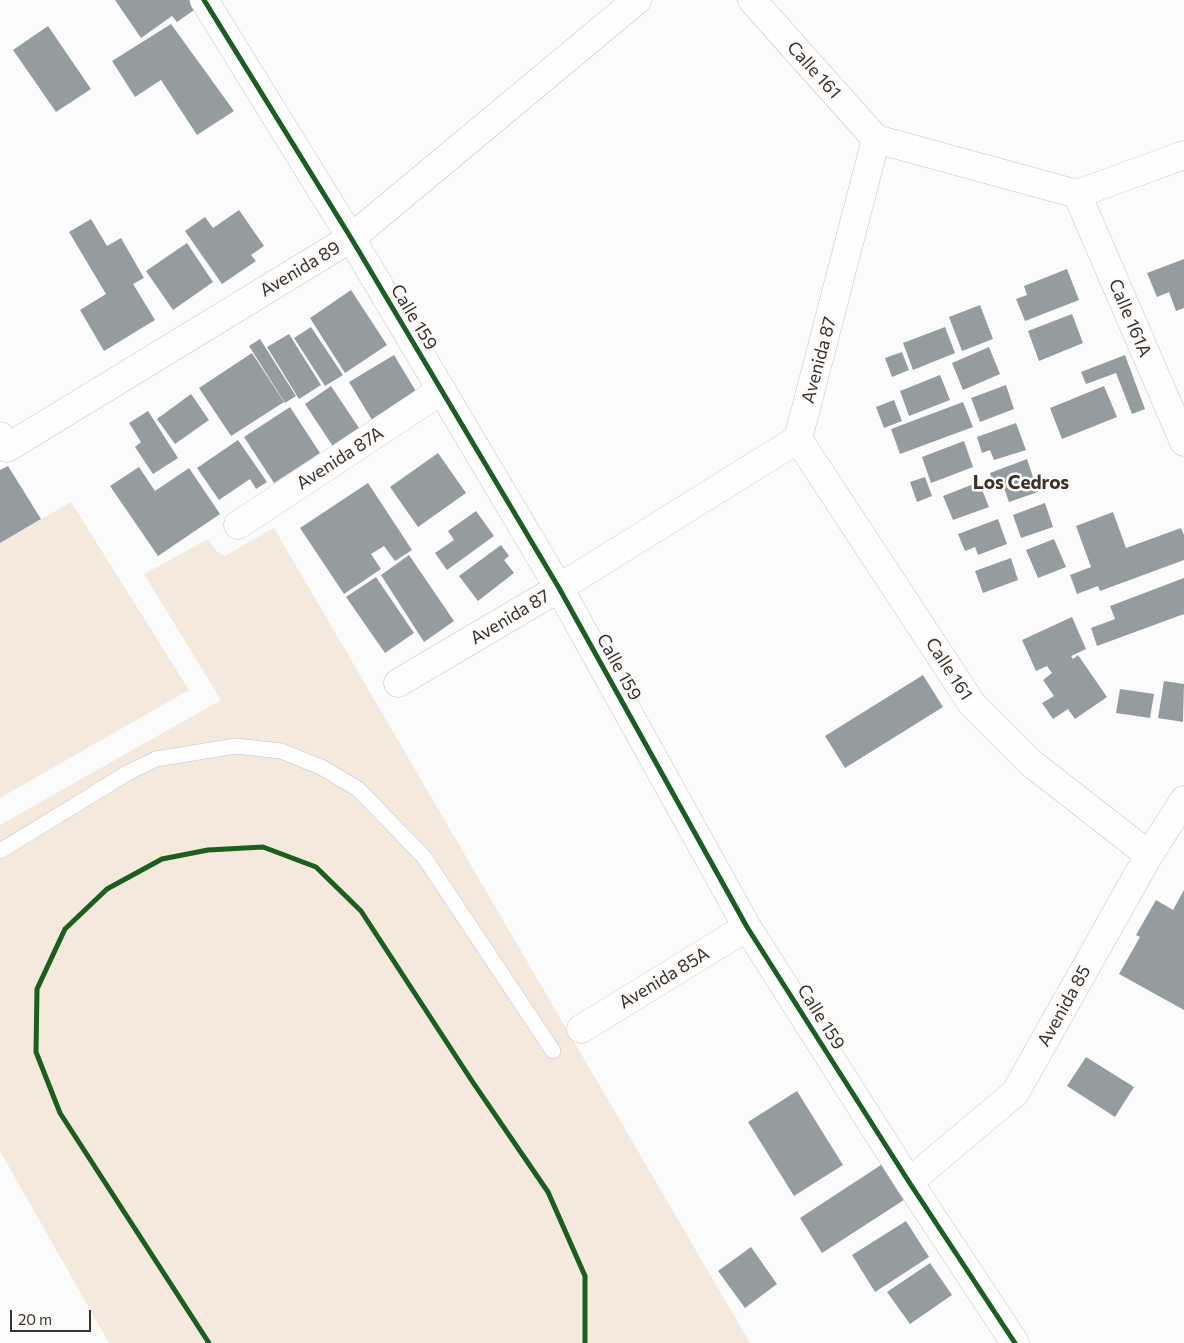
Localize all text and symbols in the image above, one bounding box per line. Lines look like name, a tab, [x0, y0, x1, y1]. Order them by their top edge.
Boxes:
street label: Calle 161	[783, 37, 845, 103]
street label: Avenida 89	[256, 237, 344, 301]
street label: Calle 161A	[1104, 276, 1156, 360]
street label: Calle 159	[386, 280, 442, 354]
street label: Avenida 87	[797, 314, 841, 406]
street label: Avenida 87A	[292, 422, 388, 494]
district label: Los Cedros	[973, 472, 1069, 494]
street label: Avenida 87	[466, 585, 554, 649]
street label: Calle 159	[592, 630, 646, 704]
street label: Calle 161	[921, 634, 977, 704]
street label: Avenida 85A	[615, 943, 713, 1013]
street label: Avenida 85	[1033, 962, 1095, 1050]
street label: Calle 159	[793, 980, 849, 1054]
scale bar	[12, 1300, 94, 1332]
text: 20 m	[18, 1310, 52, 1328]

